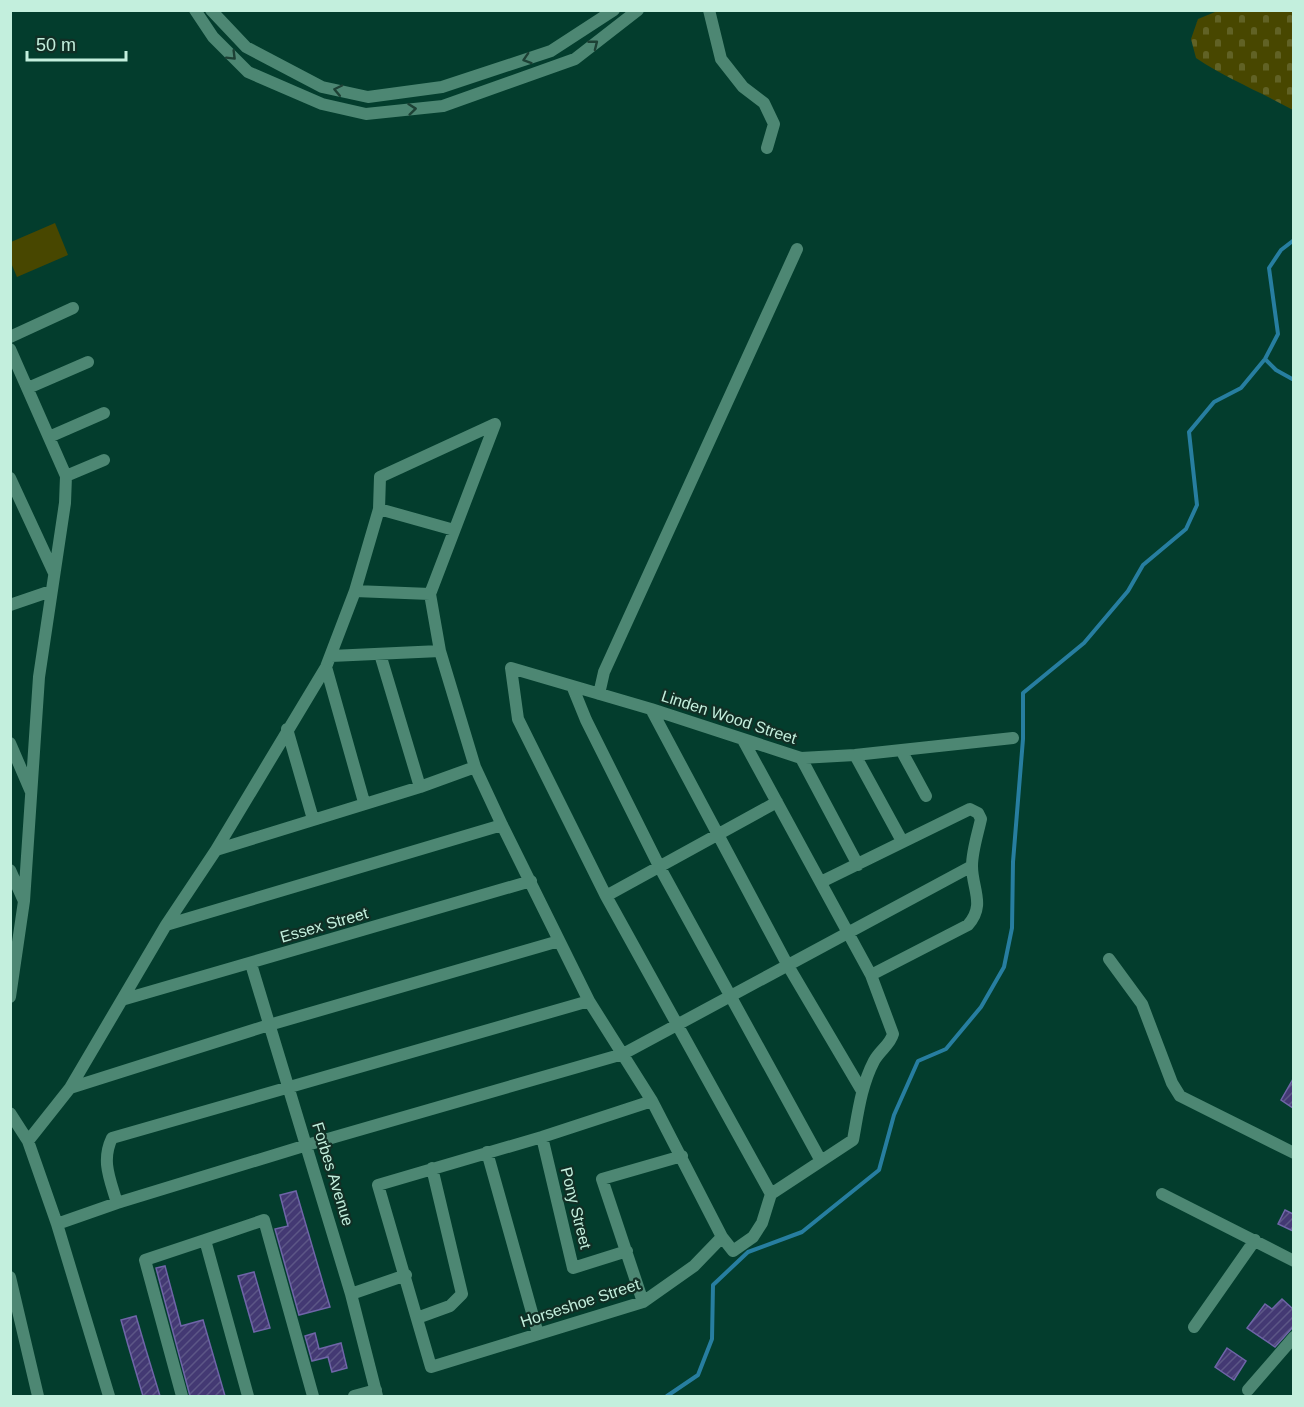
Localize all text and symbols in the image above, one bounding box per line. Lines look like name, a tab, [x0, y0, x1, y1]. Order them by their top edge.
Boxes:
scale bar	[27, 24, 126, 62]
text: 50 m	[36, 35, 76, 55]
one-way arrow	[587, 41, 598, 52]
one-way arrow	[224, 48, 235, 59]
one-way arrow	[522, 52, 533, 64]
one-way arrow	[333, 84, 343, 97]
one-way arrow	[408, 103, 417, 116]
street label: Linden Wood Street	[659, 687, 799, 747]
street label: Essex Street	[278, 904, 370, 946]
street label: Forbes Avenue	[309, 1120, 357, 1228]
street label: Pony Street	[558, 1165, 594, 1251]
street label: Horseshoe Street	[518, 1276, 642, 1330]

